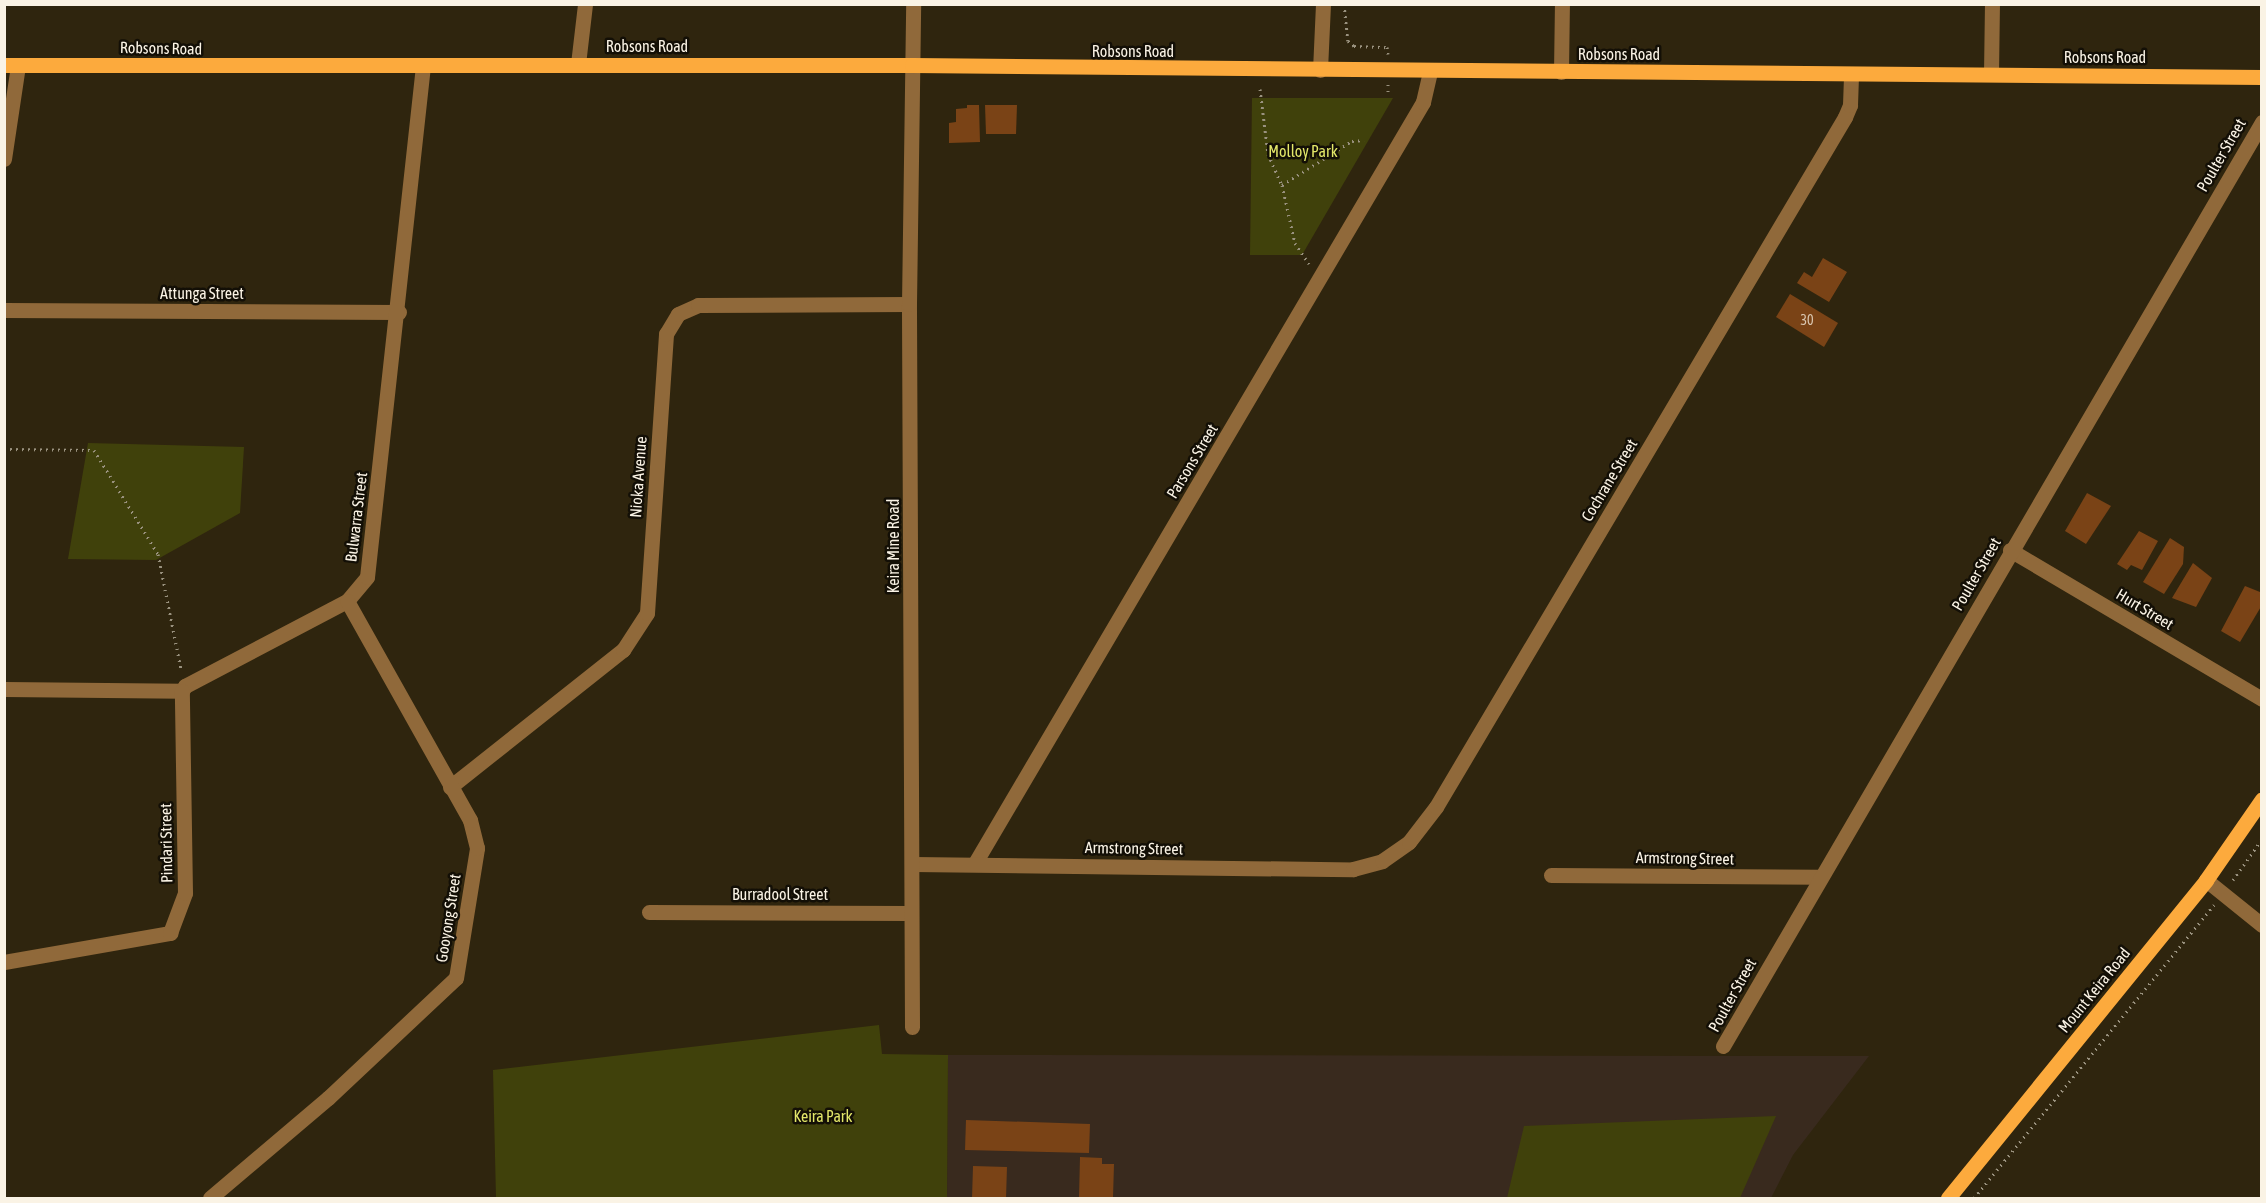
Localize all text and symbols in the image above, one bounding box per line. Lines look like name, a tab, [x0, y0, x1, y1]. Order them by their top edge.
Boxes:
street label: Robsons Road	[606, 36, 688, 56]
street label: Robsons Road	[120, 38, 202, 58]
street label: Robsons Road	[1092, 41, 1174, 61]
street label: Robsons Road	[1578, 44, 1660, 64]
street label: Robsons Road	[2064, 47, 2146, 67]
street label: Poulter Street	[2192, 115, 2250, 195]
park label: Molloy Park	[1268, 141, 1338, 161]
street label: Attunga Street	[160, 283, 244, 303]
house number: 30	[1800, 312, 1814, 328]
street label: Parsons Street	[1162, 420, 1222, 502]
street label: Cochrane Street	[1577, 435, 1641, 525]
street label: Nioka Avenue	[626, 436, 650, 518]
street label: Bulwarra Street	[341, 471, 371, 563]
street label: Keira Mine Road	[883, 499, 903, 593]
street label: Poulter Street	[1947, 534, 2005, 614]
street label: Hurt Street	[2113, 584, 2177, 634]
street label: Pindari Street	[156, 803, 176, 883]
street label: Armstrong Street	[1085, 838, 1183, 858]
street label: Armstrong Street	[1636, 848, 1734, 868]
street label: Gooyong Street	[432, 872, 464, 964]
street label: Burradool Street	[732, 884, 828, 904]
street label: Mount Keira Road	[2054, 944, 2134, 1036]
street label: Poulter Street	[1704, 955, 1760, 1035]
park label: Keira Park	[793, 1106, 853, 1126]

